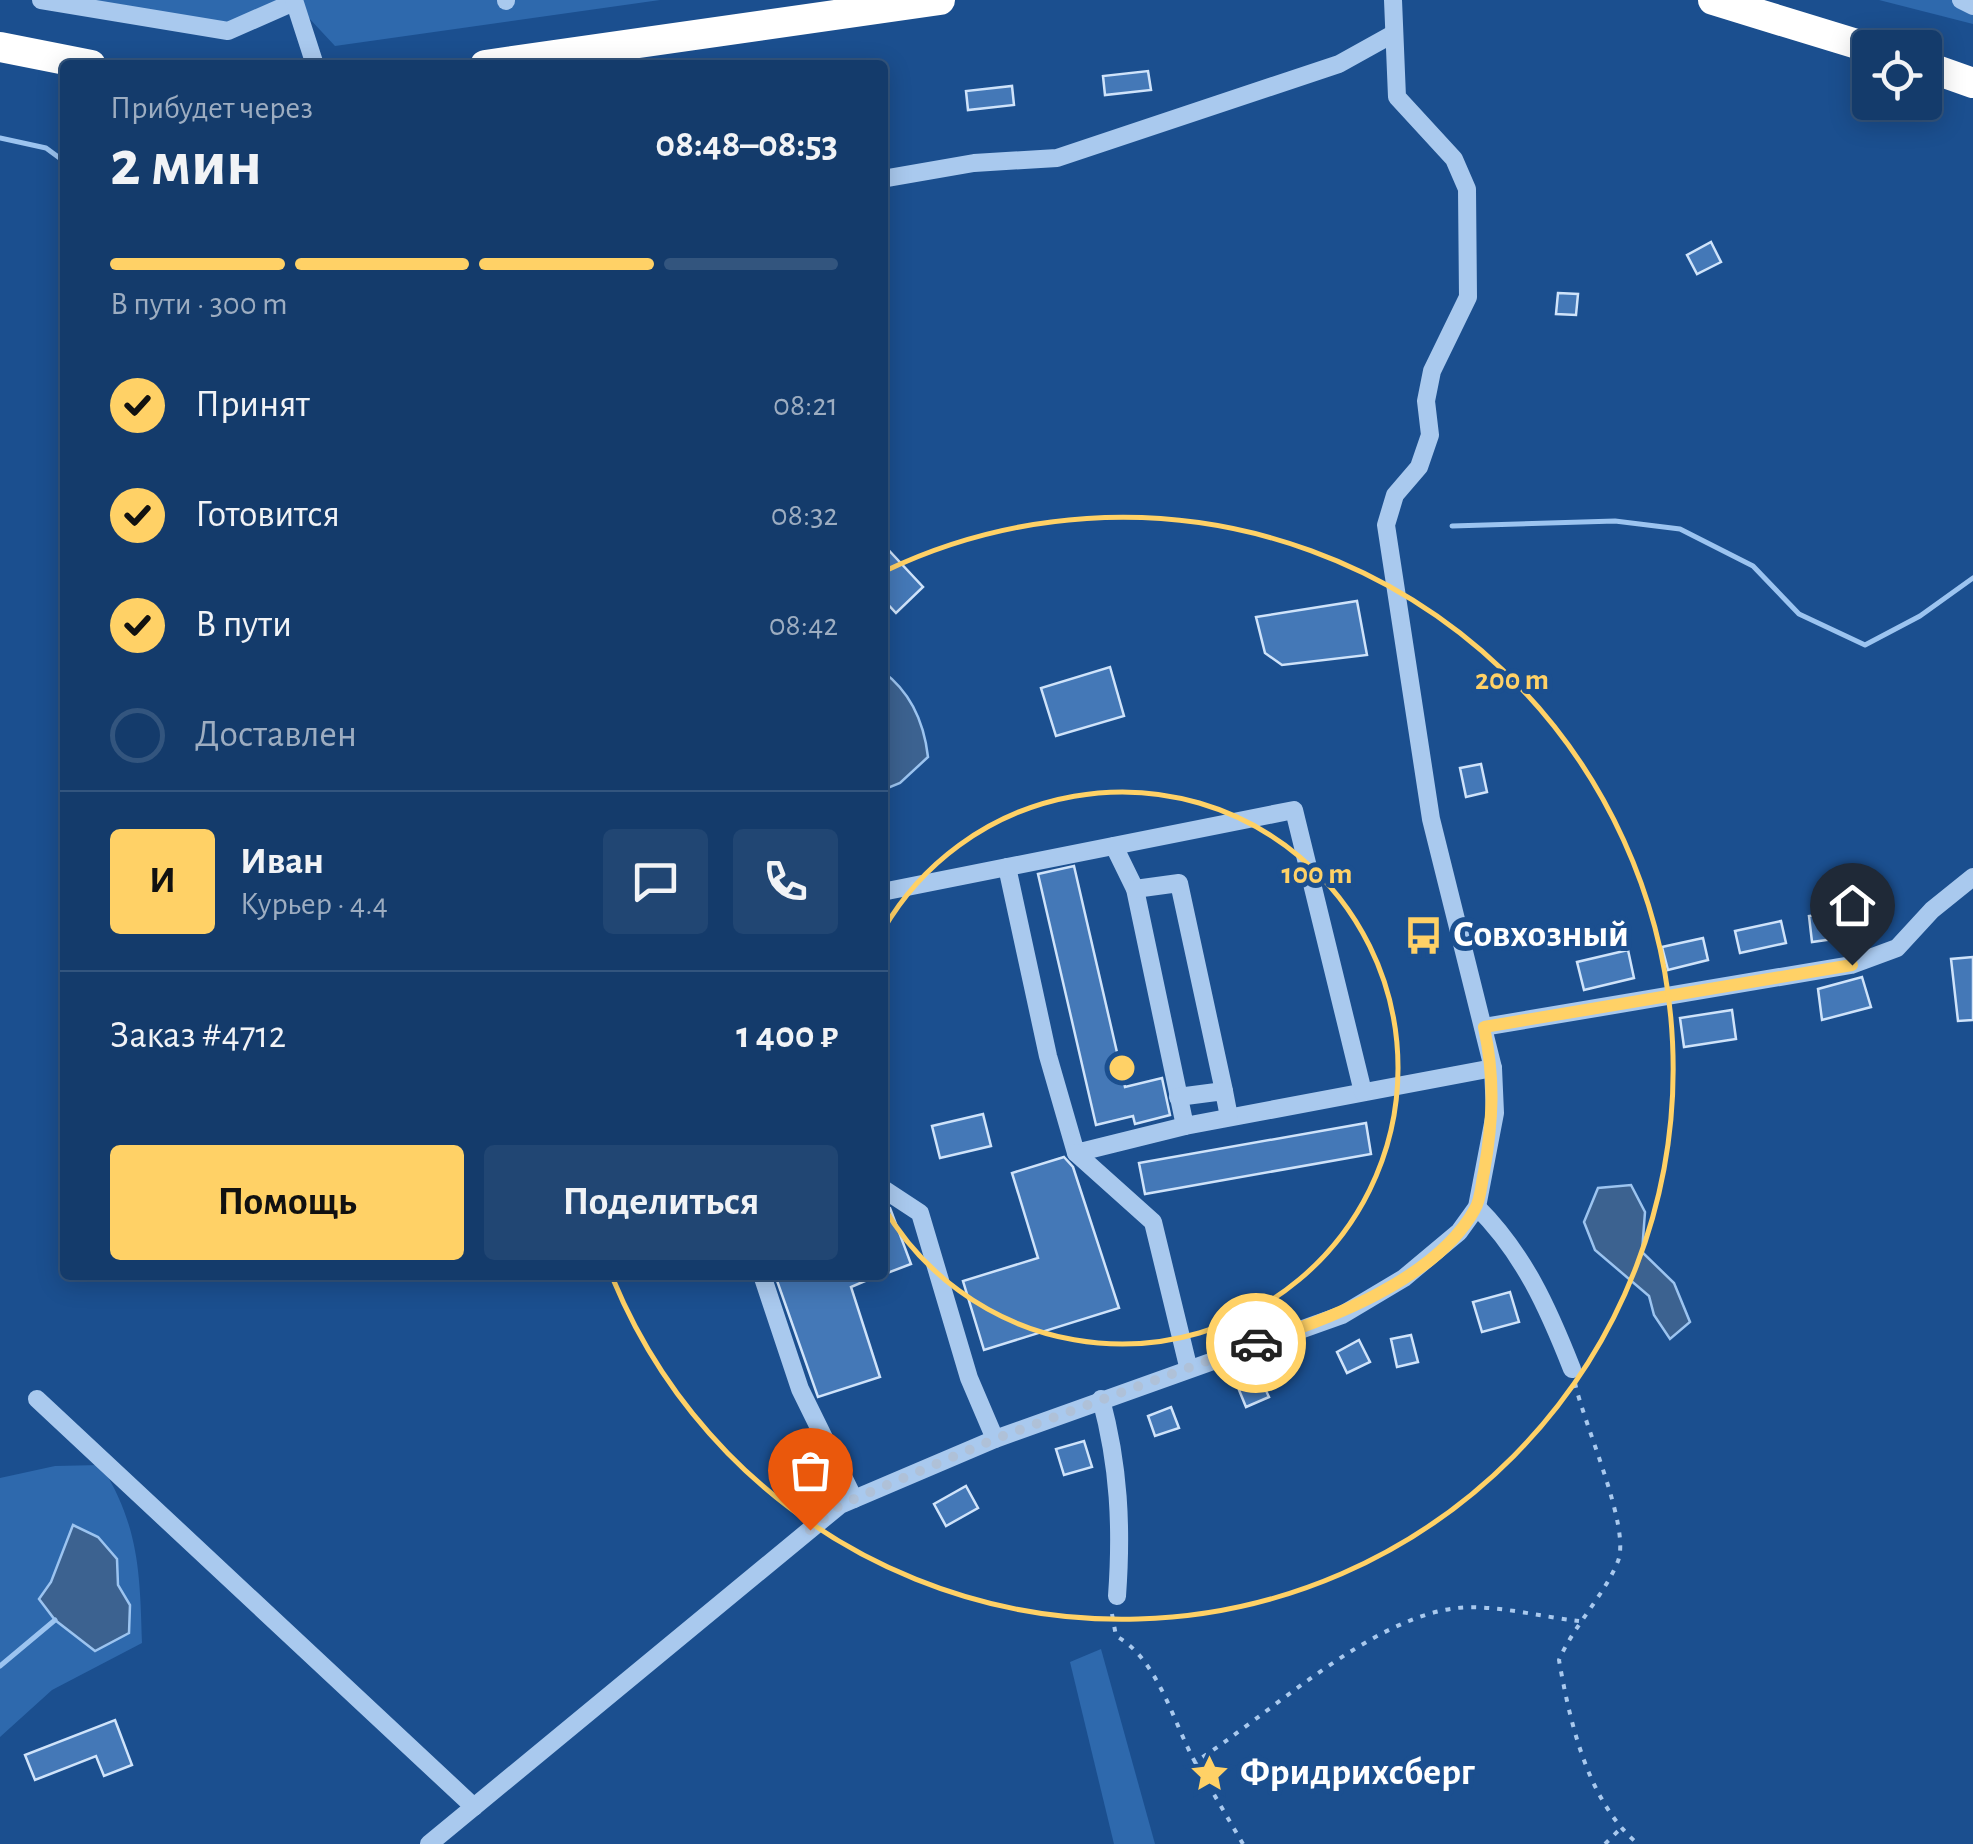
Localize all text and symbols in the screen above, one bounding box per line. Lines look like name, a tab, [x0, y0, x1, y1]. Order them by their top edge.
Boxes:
map controls	[1852, 30, 1942, 120]
button: locate	[1852, 30, 1942, 120]
text: Прибудет через	[110, 92, 313, 124]
text: 08:48–08:53	[655, 126, 838, 164]
text: 2 мин	[110, 132, 262, 197]
text: В пути · 300 m	[110, 288, 288, 320]
icon: check	[110, 378, 165, 433]
text: Принят	[195, 386, 310, 424]
text: 08:21	[773, 389, 838, 421]
icon: check	[110, 488, 165, 543]
text: Готовится	[195, 496, 340, 534]
text: 08:32	[771, 499, 838, 531]
icon: check	[110, 598, 165, 653]
text: В пути	[195, 606, 292, 644]
text: 08:42	[769, 609, 838, 641]
text: 200 m	[1475, 665, 1549, 695]
text: Доставлен	[195, 716, 357, 754]
button: chat	[603, 829, 708, 934]
button: phone	[733, 829, 838, 934]
text: Иван	[240, 843, 324, 881]
text: 100 m	[1282, 859, 1352, 889]
text: И	[149, 862, 176, 900]
pin	[1810, 863, 1895, 966]
icon: home	[1825, 878, 1880, 933]
text: Курьер · 4.4	[240, 888, 388, 920]
bus stop icon: Совхозный	[1402, 914, 1444, 956]
place label: Совхозный	[1453, 916, 1629, 954]
text: Заказ #4712	[110, 1017, 286, 1055]
text: 1 400 ₽	[736, 1017, 838, 1055]
centre of rings	[1104, 1050, 1140, 1086]
button: Помощь	[110, 1145, 464, 1260]
button: Поделиться	[484, 1145, 838, 1260]
courier	[1206, 1293, 1306, 1393]
icon: car	[1229, 1316, 1284, 1371]
pin	[768, 1428, 853, 1531]
icon: bag	[783, 1443, 838, 1498]
place icon: Фридрихсберг	[1189, 1752, 1231, 1794]
place label: Фридрихсберг	[1240, 1754, 1476, 1792]

